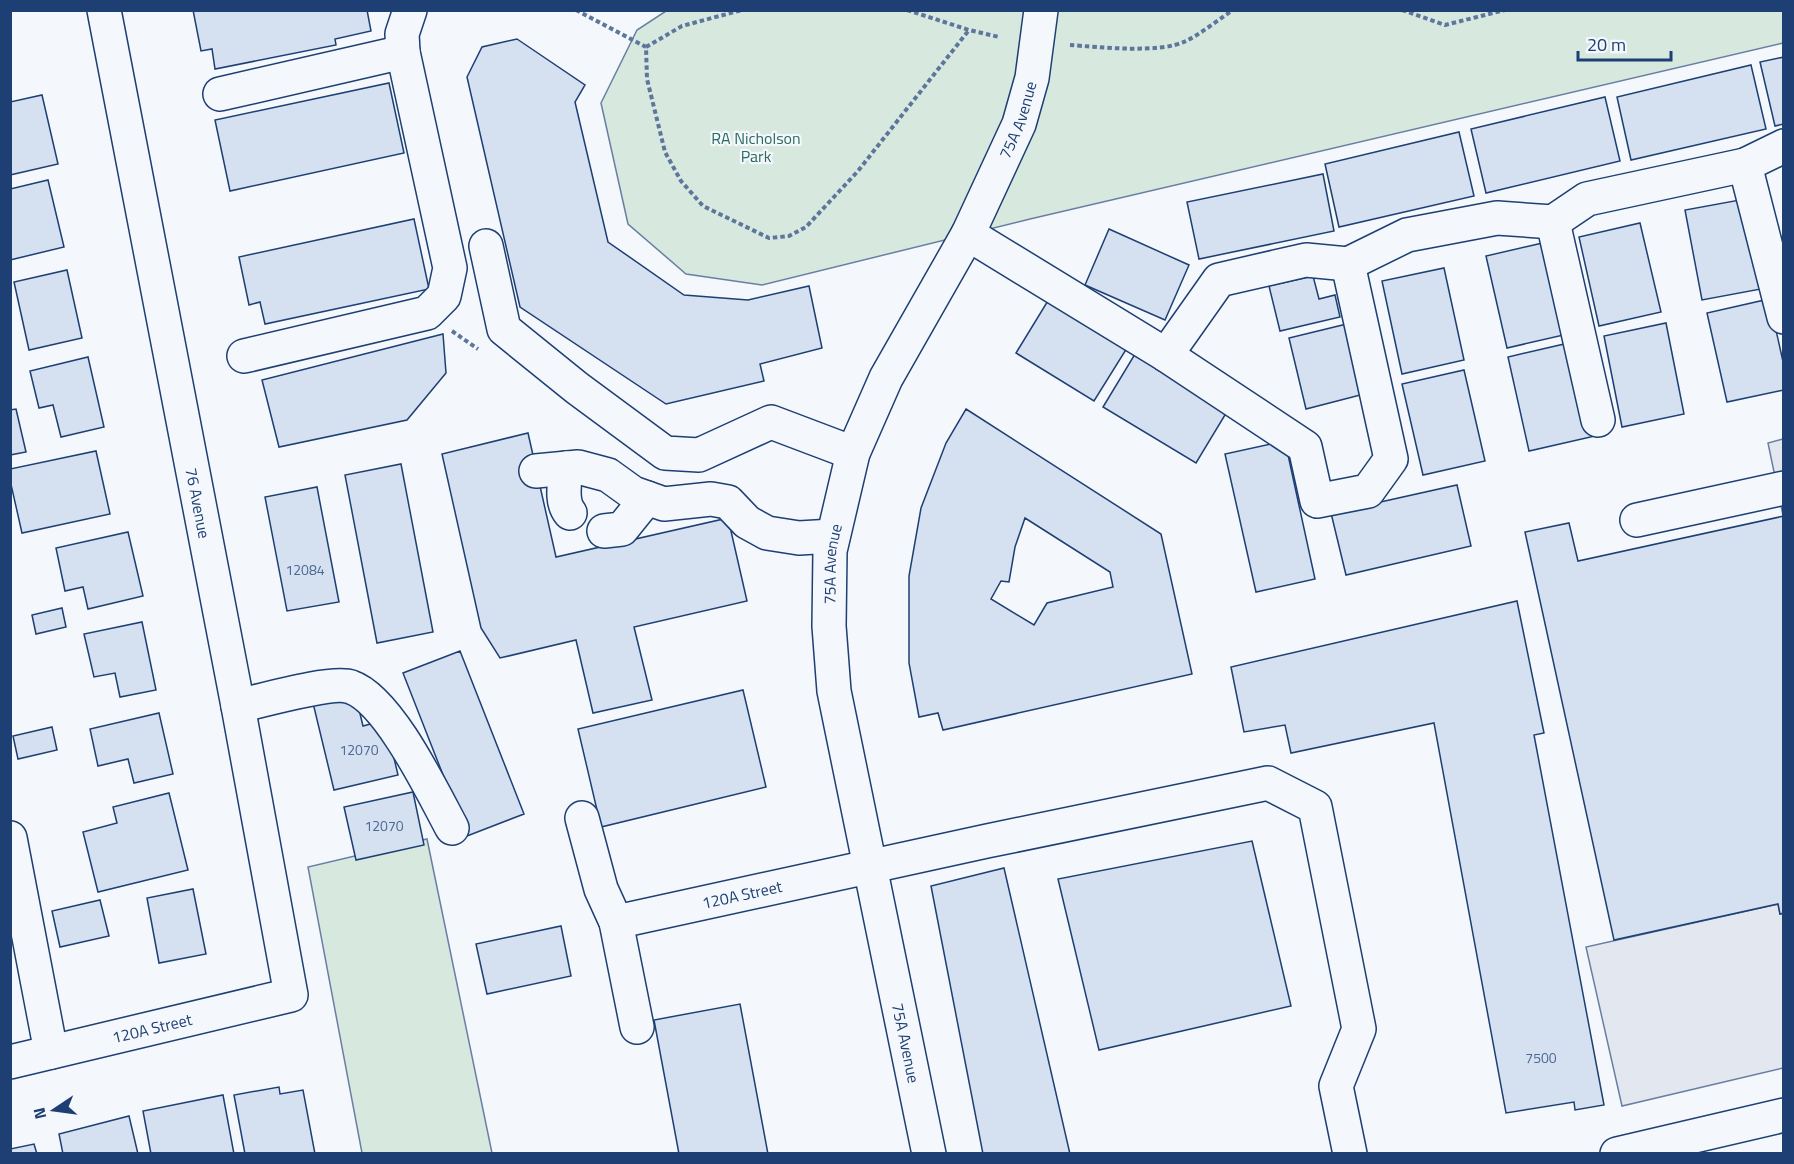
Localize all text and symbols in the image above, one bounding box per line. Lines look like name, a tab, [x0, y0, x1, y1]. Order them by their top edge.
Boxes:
scale bar	[1578, 24, 1671, 62]
text: 20 m	[1587, 31, 1626, 58]
street label: 75A Avenue	[993, 78, 1043, 163]
park label: RA Nicholson Park	[711, 126, 801, 168]
street label: 76 Avenue	[179, 466, 217, 540]
street label: 75A Avenue	[817, 521, 848, 605]
house number: 12084	[285, 559, 325, 580]
house number: 12070	[339, 739, 379, 760]
house number: 12070	[364, 815, 404, 836]
street label: 120A Street	[700, 874, 785, 915]
street label: 75A Avenue	[886, 1001, 926, 1085]
street label: 120A Street	[110, 1007, 195, 1049]
house number: 7500	[1525, 1047, 1557, 1068]
north arrow	[24, 1080, 84, 1140]
text: N	[26, 1105, 52, 1121]

